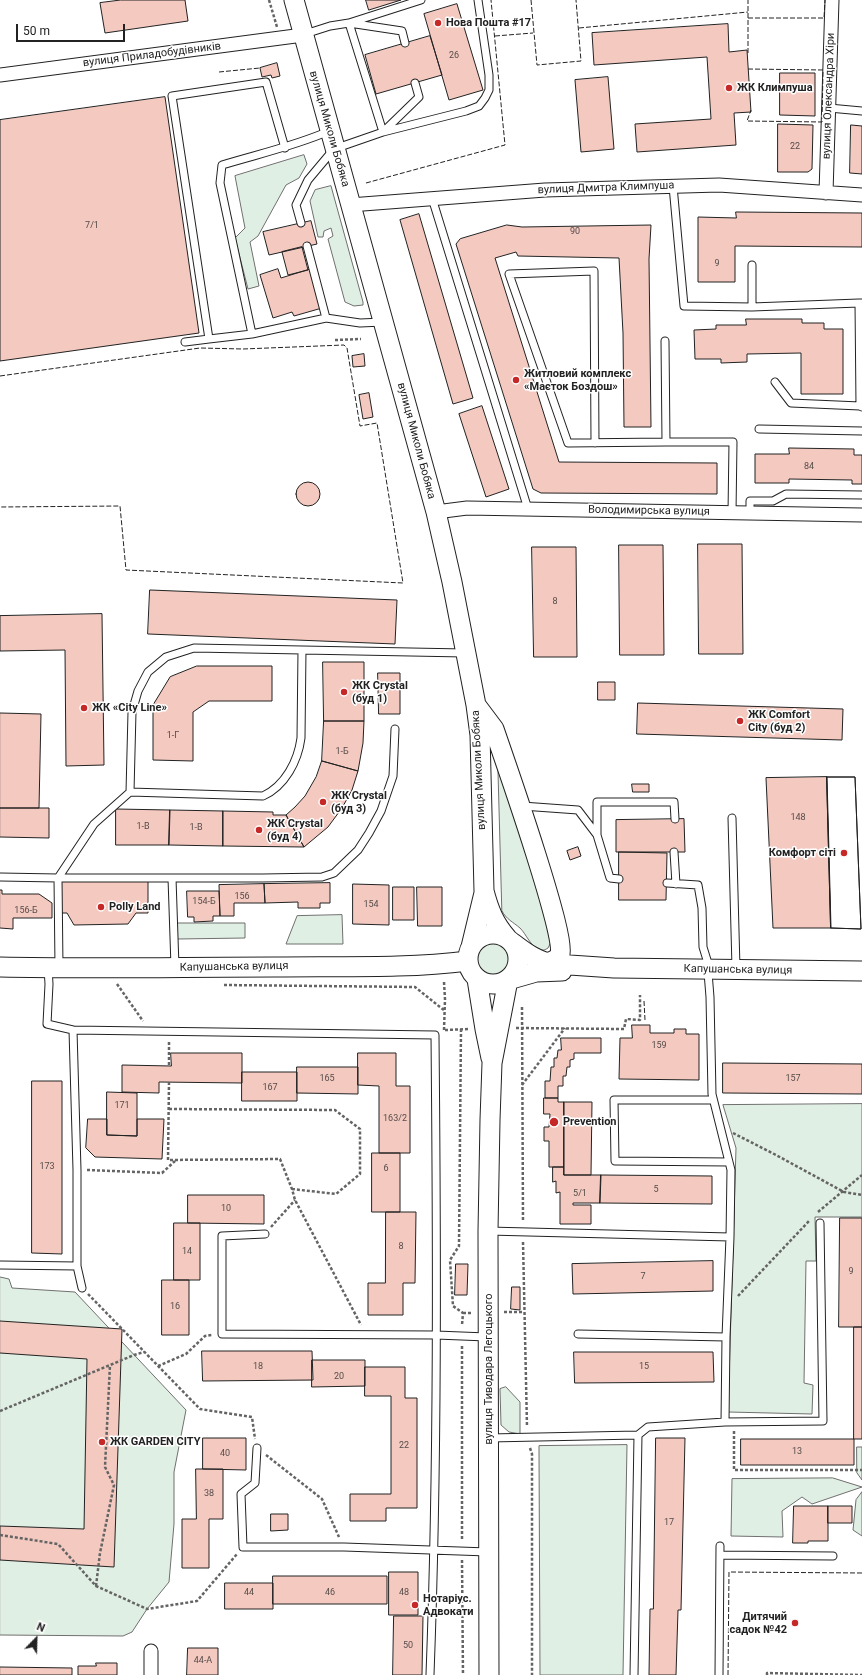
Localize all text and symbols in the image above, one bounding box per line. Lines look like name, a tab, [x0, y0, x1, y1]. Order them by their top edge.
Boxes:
scale bar	[18, 16, 127, 42]
place label: Нова Пошта #17	[446, 16, 531, 30]
marker: Нова Пошта #17	[433, 18, 443, 28]
text: 50 m	[23, 24, 50, 38]
street label: вулиця Олександра Хіри	[820, 33, 838, 159]
street label: вулиця Приладобудівників	[82, 40, 222, 70]
house number: 26	[449, 51, 459, 61]
street label: вулиця Миколи Бобяка	[306, 70, 352, 188]
place label: ЖК Климпуша	[737, 81, 813, 95]
marker: ЖК Климпуша	[724, 83, 734, 93]
house number: 22	[790, 142, 800, 152]
street label: вулиця Дмитра Климпуша	[538, 179, 674, 197]
house number: 7/1	[85, 221, 99, 231]
house number: 90	[570, 227, 580, 237]
house number: 9	[714, 259, 720, 269]
place label: Житловий комплекс «Маєток Боздош»	[524, 367, 631, 393]
marker: Житловий комплекс «Маєток Боздош»	[511, 375, 521, 385]
street label: вулиця Миколи Бобяка	[394, 381, 438, 501]
house number: 84	[804, 462, 814, 472]
street label: Володимирська вулиця	[588, 503, 710, 519]
house number: 8	[552, 597, 558, 607]
place label: ЖК Crystal (буд 1)	[352, 679, 408, 705]
marker: ЖК Crystal (буд 1)	[339, 687, 349, 697]
place label: ЖК «City Line»	[92, 701, 167, 715]
marker: ЖК «City Line»	[79, 703, 89, 713]
place label: ЖК Comfort City (буд 2)	[748, 708, 810, 734]
street label: вулиця Миколи Бобяка	[469, 710, 489, 830]
marker: ЖК Comfort City (буд 2)	[735, 716, 745, 726]
house number: 1-Г	[167, 731, 179, 741]
house number: 1-Б	[335, 747, 349, 757]
place label: ЖК Crystal (буд 3)	[331, 789, 387, 815]
marker: ЖК Crystal (буд 3)	[318, 797, 328, 807]
house number: 148	[790, 813, 806, 823]
place label: ЖК Crystal (буд 4)	[267, 817, 323, 843]
house number: 1-В	[136, 822, 150, 832]
house number: 1-В	[189, 823, 203, 833]
marker: ЖК Crystal (буд 4)	[254, 825, 264, 835]
place label: Комфорт сіті	[769, 846, 836, 860]
marker: Комфорт сіті	[839, 848, 849, 858]
house number: 156	[234, 892, 250, 902]
house number: 154-Б	[192, 897, 216, 907]
place label: Polly Land	[109, 900, 161, 914]
house number: 154	[363, 900, 379, 910]
marker: Polly Land	[96, 902, 106, 912]
house number: 156-Б	[14, 906, 38, 916]
street label: Капушанська вулиця	[180, 959, 288, 975]
street label: Капушанська вулиця	[684, 962, 792, 978]
house number: 159	[651, 1041, 667, 1051]
house number: 165	[319, 1074, 335, 1084]
house number: 157	[785, 1074, 801, 1084]
house number: 167	[262, 1083, 278, 1093]
house number: 171	[114, 1101, 130, 1111]
house number: 163/2	[383, 1114, 407, 1124]
place label: Prevention	[563, 1115, 617, 1129]
marker: Prevention	[548, 1116, 560, 1128]
house number: 173	[39, 1162, 55, 1172]
house number: 6	[383, 1164, 389, 1174]
house number: 5	[653, 1185, 659, 1195]
house number: 5/1	[573, 1189, 587, 1199]
house number: 10	[221, 1204, 231, 1214]
house number: 8	[398, 1242, 404, 1252]
house number: 14	[182, 1247, 192, 1257]
house number: 9	[848, 1267, 854, 1277]
house number: 7	[640, 1272, 646, 1282]
street label: вулиця Тиводара Легоцького	[482, 1293, 496, 1445]
house number: 16	[170, 1302, 180, 1312]
house number: 18	[253, 1362, 263, 1372]
house number: 15	[639, 1362, 649, 1372]
house number: 20	[334, 1372, 344, 1382]
place label: ЖК GARDEN CITY	[110, 1435, 201, 1449]
marker: ЖК GARDEN CITY	[97, 1437, 107, 1447]
house number: 22	[399, 1441, 409, 1451]
house number: 13	[792, 1447, 802, 1457]
house number: 40	[220, 1449, 230, 1459]
house number: 38	[204, 1489, 214, 1499]
house number: 17	[664, 1518, 674, 1528]
house number: 44	[244, 1588, 254, 1598]
house number: 46	[325, 1588, 335, 1598]
house number: 48	[399, 1588, 409, 1598]
place label: Нотаріус. Адвокати	[423, 1592, 474, 1618]
marker: Нотаріус. Адвокати	[410, 1600, 420, 1610]
place label: Дитячий садок №42	[730, 1610, 787, 1636]
marker: Дитячий садок №42	[790, 1618, 800, 1628]
north arrow	[16, 1619, 56, 1659]
text: N	[35, 1620, 47, 1635]
house number: 50	[403, 1641, 413, 1651]
house number: 44-А	[194, 1656, 212, 1666]

